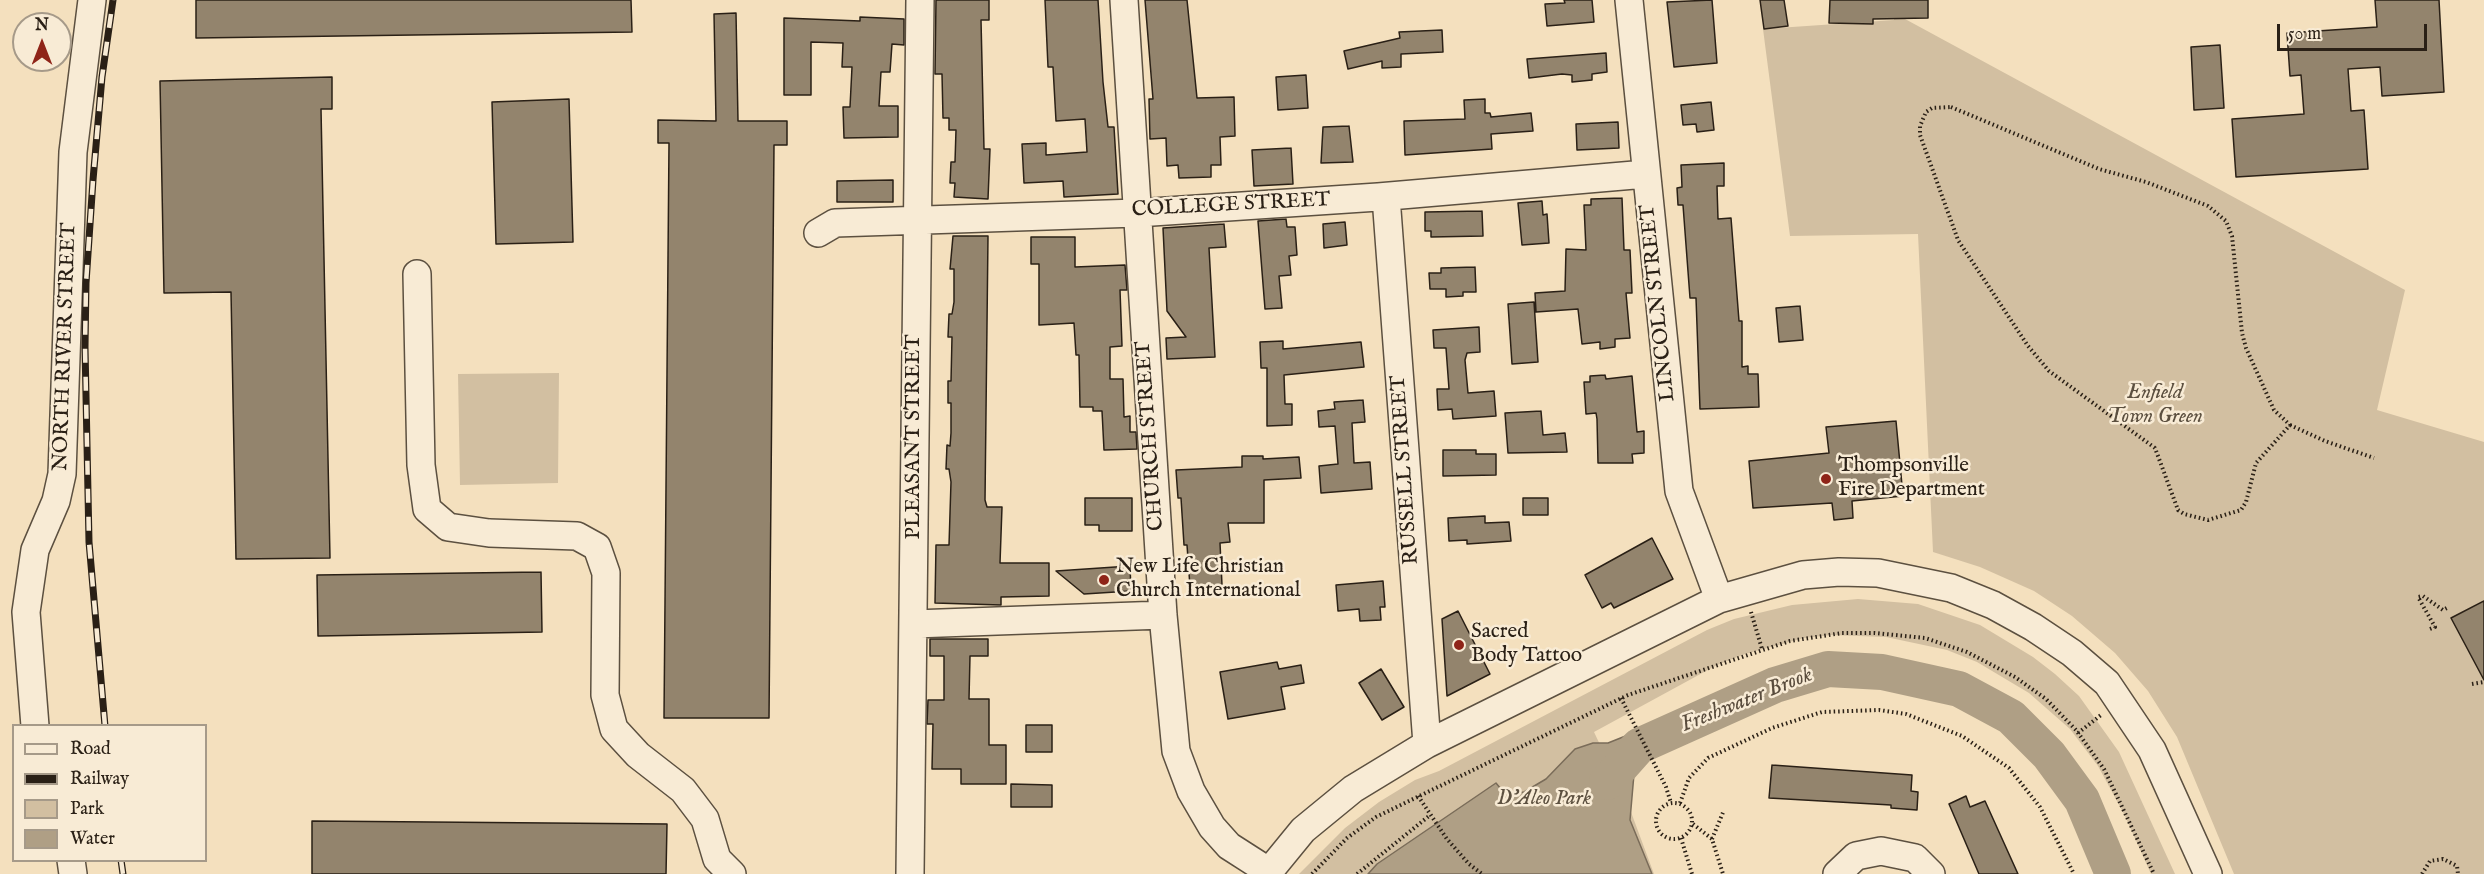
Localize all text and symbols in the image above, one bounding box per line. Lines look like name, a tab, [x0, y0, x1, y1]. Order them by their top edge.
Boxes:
north arrow	[12, 12, 72, 72]
scale bar	[2280, 12, 2430, 50]
text: N	[35, 16, 49, 36]
text: 50 m	[2288, 23, 2321, 46]
street label: COLLEGE STREET	[1131, 188, 1331, 224]
street label: LINCOLN STREET	[1636, 203, 1682, 403]
street label: NORTH RIVER STREET	[49, 222, 83, 472]
street label: PLEASANT STREET	[902, 334, 928, 540]
street label: CHURCH STREET	[1132, 340, 1170, 532]
street label: RUSSELL STREET	[1387, 375, 1425, 565]
park label: Enfield Town Green	[2107, 381, 2203, 431]
place label: Thompsonville Fire Department	[1838, 454, 1985, 504]
marker: Thompsonville Fire Department	[1819, 472, 1833, 486]
place label: New Life Christian Church International	[1116, 555, 1300, 605]
marker: New Life Christian Church International	[1097, 573, 1111, 587]
place label: Sacred Body Tattoo	[1471, 620, 1582, 670]
marker: Sacred Body Tattoo	[1452, 638, 1466, 652]
water label: Freshwater Brook	[1677, 663, 1817, 739]
legend	[12, 724, 207, 862]
text: Road	[70, 738, 111, 761]
text: Railway	[70, 768, 129, 791]
park label: D'Aleo Park	[1497, 787, 1591, 813]
text: Park	[70, 798, 104, 821]
text: Water	[70, 828, 115, 851]

